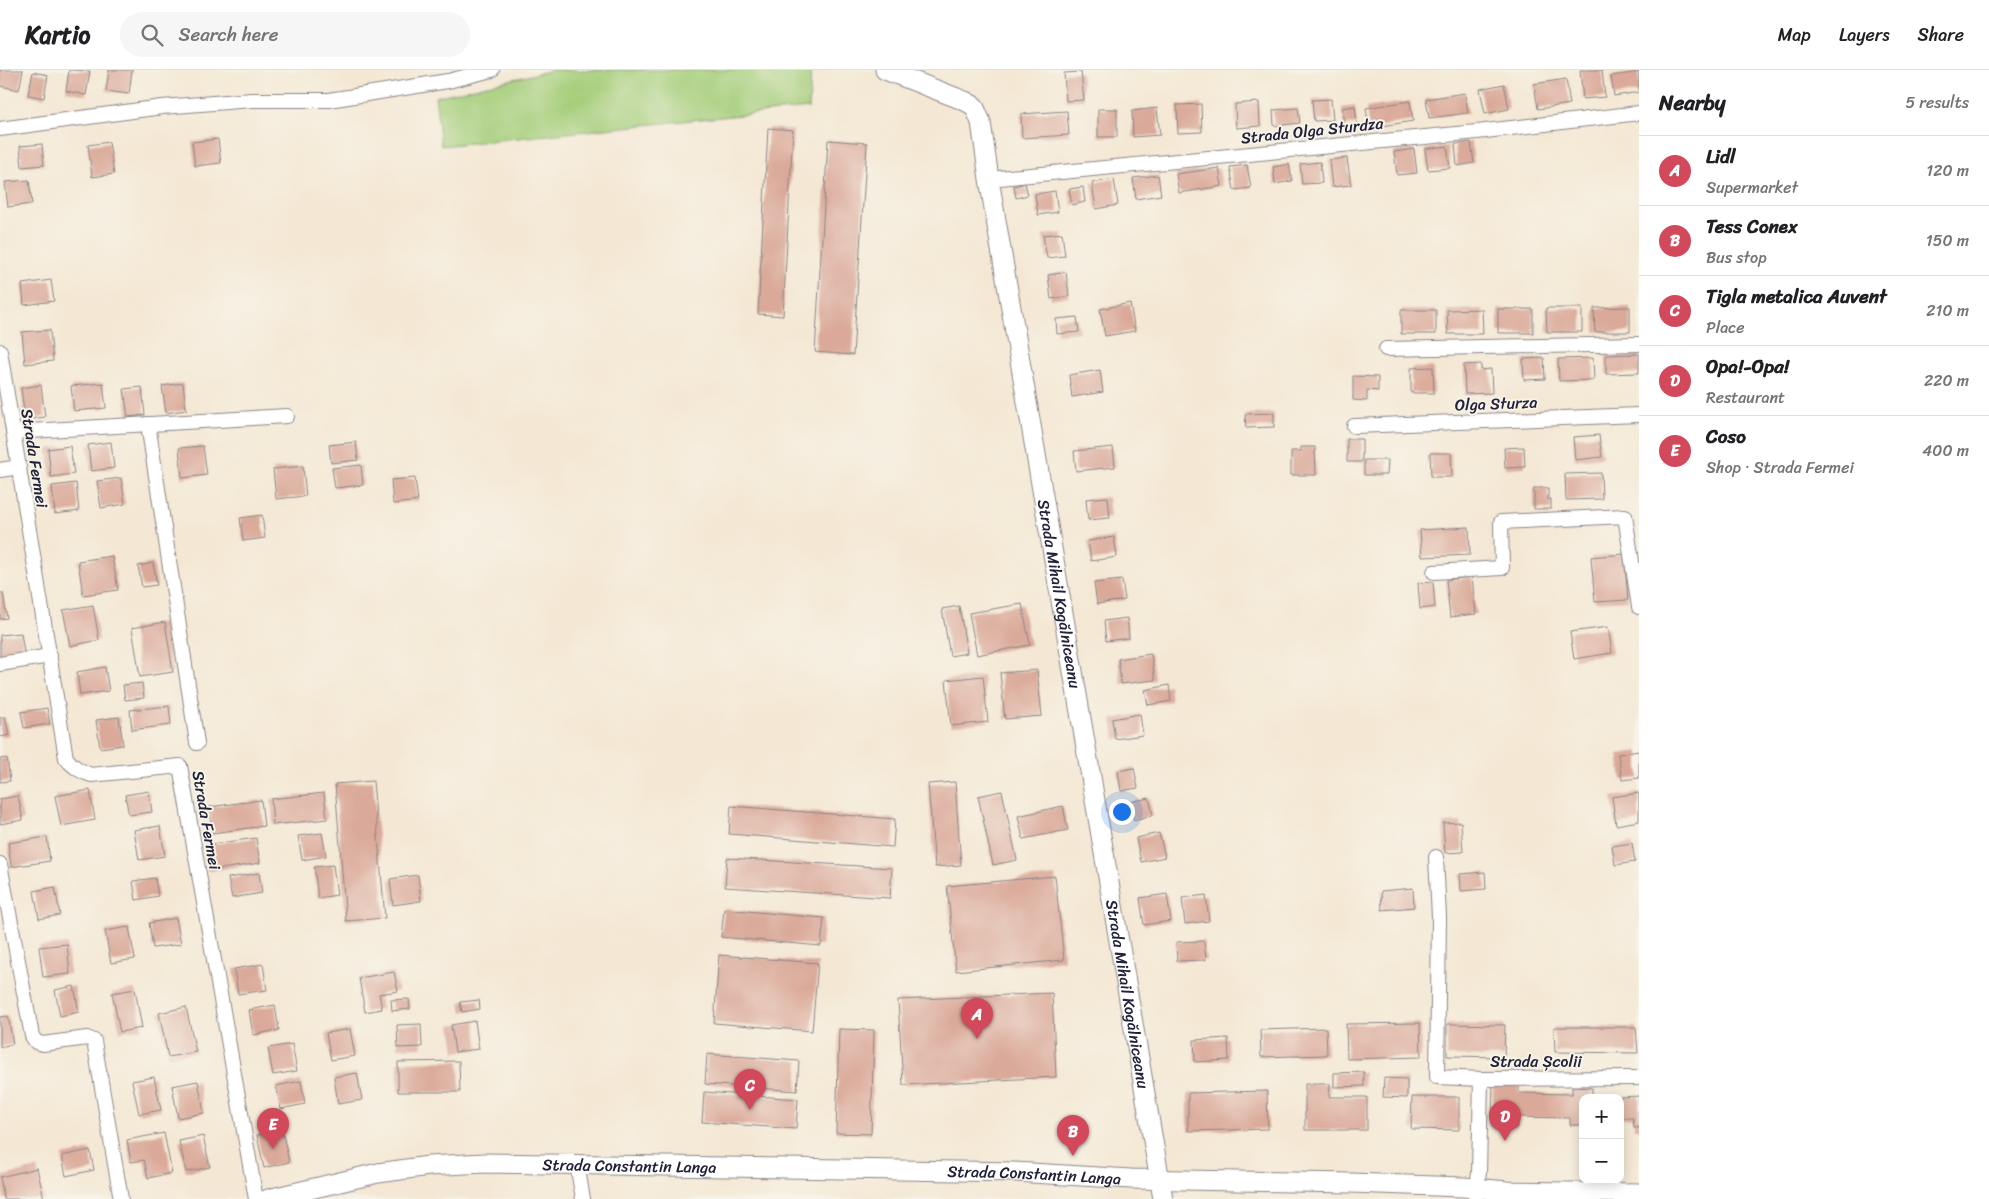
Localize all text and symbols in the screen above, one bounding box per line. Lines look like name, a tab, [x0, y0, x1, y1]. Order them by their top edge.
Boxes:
search box	[120, 12, 470, 57]
text: Kartio	[25, 14, 90, 56]
text: Search here	[178, 18, 279, 51]
text: Map	[1778, 19, 1811, 51]
text: Layers	[1839, 19, 1890, 51]
text: Share	[1918, 19, 1964, 51]
icon: search	[138, 21, 166, 49]
text: Nearby	[1659, 84, 1725, 122]
text: 5 results	[1905, 88, 1969, 117]
street label: Strada Olga Sturdza	[1239, 108, 1386, 152]
text: Lidl	[1706, 140, 1735, 173]
text: A	[1670, 156, 1680, 185]
text: 120 m	[1926, 156, 1969, 185]
text: Supermarket	[1706, 173, 1798, 202]
text: Tess Conex	[1706, 210, 1798, 243]
text: B	[1670, 226, 1680, 255]
text: 150 m	[1926, 226, 1969, 255]
text: Bus stop	[1706, 243, 1767, 272]
text: Tigla metalica Auvent	[1706, 280, 1887, 313]
text: C	[1670, 296, 1680, 325]
text: 210 m	[1926, 296, 1969, 325]
text: Place	[1706, 313, 1745, 342]
text: Opa!-Opa!	[1706, 350, 1789, 383]
text: D	[1670, 366, 1680, 395]
text: 220 m	[1924, 366, 1969, 395]
text: Restaurant	[1706, 383, 1785, 412]
street label: Olga Sturza	[1454, 388, 1538, 419]
street label: Strada Fermei	[12, 406, 57, 510]
text: Coso	[1706, 420, 1746, 453]
text: E	[1671, 436, 1679, 465]
text: 400 m	[1922, 436, 1969, 465]
text: Shop · Strada Fermei	[1706, 453, 1854, 482]
street label: Strada Mihail Kogălniceanu	[1029, 497, 1090, 691]
street label: Strada Fermei	[184, 768, 230, 873]
your location	[1109, 799, 1135, 825]
street label: Strada Mihail Kogălniceanu	[1097, 897, 1158, 1091]
pin: A	[961, 998, 993, 1039]
street label: Strada Școlii	[1490, 1047, 1582, 1076]
pin: C	[734, 1069, 766, 1110]
map controls	[1579, 1094, 1624, 1184]
button: +	[1579, 1094, 1624, 1139]
pin: D	[1489, 1100, 1521, 1141]
pin: E	[257, 1108, 289, 1149]
pin: B	[1057, 1115, 1089, 1156]
button: −	[1579, 1139, 1624, 1184]
street label: Strada Constantin Langa	[542, 1150, 717, 1182]
street label: Strada Constantin Langa	[947, 1157, 1122, 1193]

